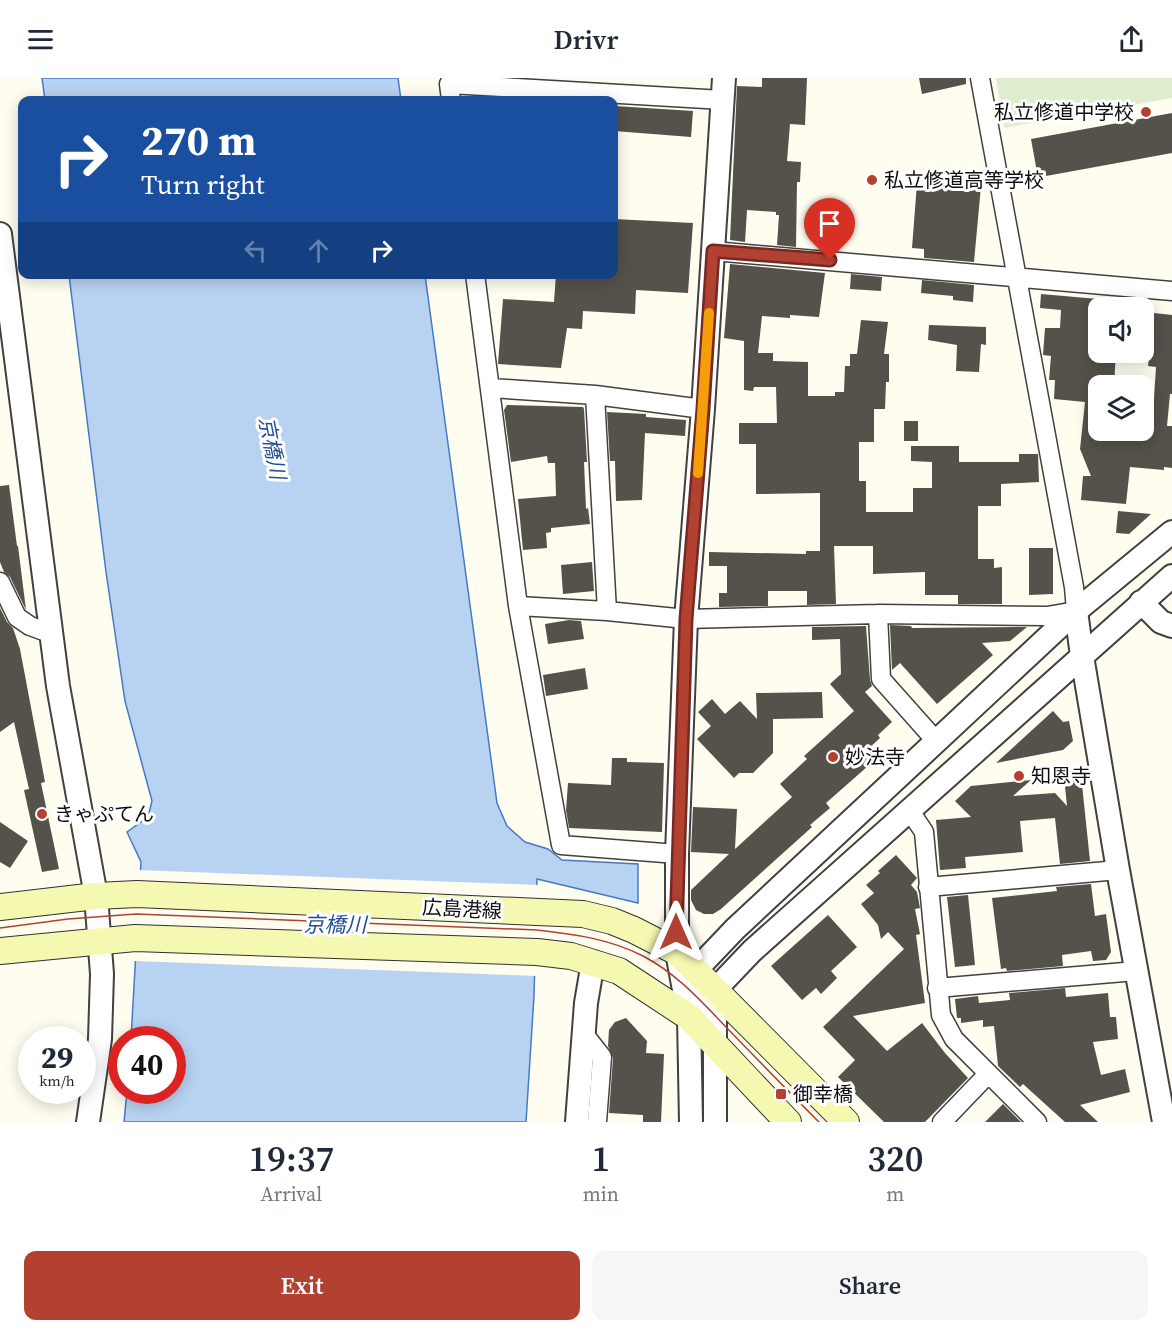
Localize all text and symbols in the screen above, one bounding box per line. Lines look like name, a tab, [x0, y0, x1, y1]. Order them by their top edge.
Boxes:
text: Drivr	[554, 21, 618, 58]
icon: menu	[24, 23, 57, 56]
icon: share	[1115, 23, 1148, 56]
place label: 私立修道中学校	[994, 98, 1134, 126]
marker: 私立修道中学校	[1139, 105, 1153, 119]
text: 270 m	[141, 111, 256, 169]
icon: right	[42, 120, 120, 198]
text: Turn right	[141, 166, 265, 203]
place label: 私立修道高等学校	[884, 166, 1044, 194]
marker: 私立修道高等学校	[865, 173, 879, 187]
pin	[804, 198, 855, 260]
icon: arrive	[813, 207, 846, 240]
icon: left	[239, 234, 272, 267]
icon: ahead	[302, 234, 335, 267]
icon: right	[365, 234, 398, 267]
map controls	[1088, 297, 1154, 441]
button: sound	[1088, 297, 1154, 363]
button: layers	[1088, 375, 1154, 441]
water label: 京橋川	[252, 414, 293, 484]
place label: 妙法寺	[845, 743, 905, 771]
marker: 妙法寺	[826, 750, 840, 764]
place label: 知恩寺	[1031, 762, 1091, 790]
marker: 知恩寺	[1012, 769, 1026, 783]
place label: きゃぷてん	[54, 800, 154, 828]
marker: きゃぷてん	[35, 807, 49, 821]
street label: 広島港線	[421, 893, 503, 925]
position arrow	[644, 900, 708, 964]
water label: 京橋川	[304, 910, 368, 939]
speed limit sign: 40	[108, 1026, 186, 1104]
text: 29	[41, 1037, 73, 1078]
text: km/h	[39, 1070, 75, 1091]
place label: 御幸橋	[793, 1080, 853, 1108]
marker: 御幸橋	[774, 1087, 788, 1101]
text: 19:37	[249, 1134, 334, 1183]
text: 1	[591, 1134, 610, 1183]
text: 320	[867, 1134, 923, 1183]
text: Arrival	[260, 1180, 322, 1208]
text: min	[583, 1180, 619, 1208]
text: m	[886, 1180, 904, 1208]
button: Exit	[24, 1251, 580, 1320]
button: Share	[592, 1251, 1148, 1320]

